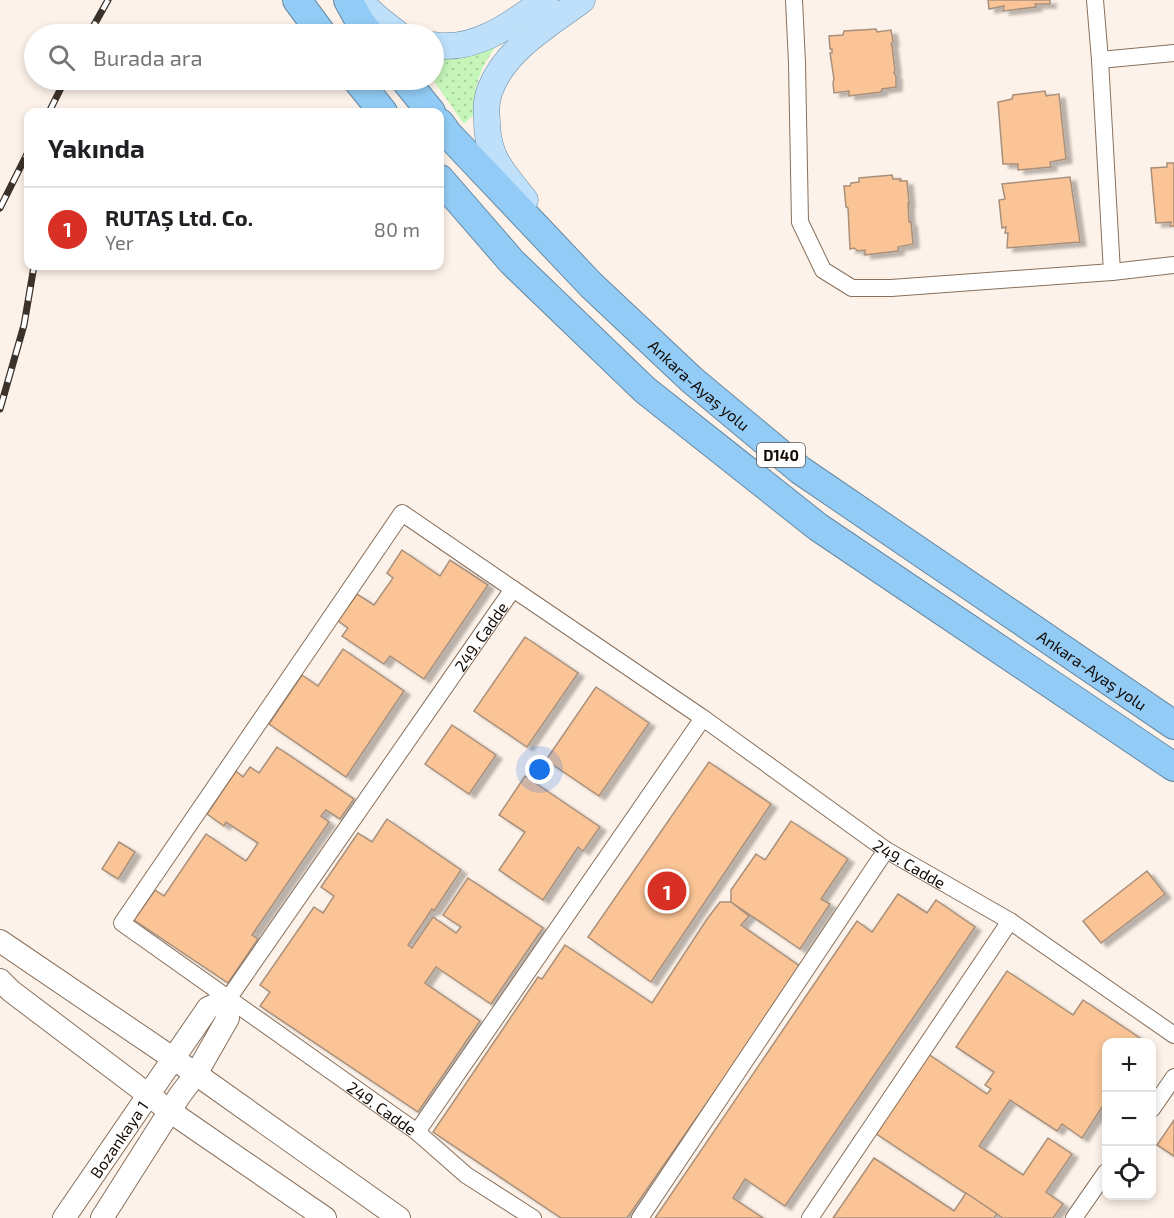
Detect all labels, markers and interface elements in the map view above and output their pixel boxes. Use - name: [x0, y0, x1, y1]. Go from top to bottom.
- search box: [24, 24, 444, 90]
- icon: search: [45, 41, 78, 74]
- text: Burada ara: [93, 44, 203, 70]
- text: Yakında: [48, 132, 145, 163]
- text: RUTAŞ Ltd. Co.: [105, 204, 253, 230]
- text: 1: [63, 217, 72, 241]
- text: 80 m: [374, 217, 420, 241]
- text: Yer: [105, 230, 134, 254]
- street label: Ankara-Ayaş yolu: [645, 335, 754, 434]
- road number: D140: [757, 443, 805, 467]
- street label: 249. Cadde: [450, 598, 511, 674]
- street label: Ankara-Ayaş yolu: [1034, 626, 1151, 713]
- your location: [525, 755, 554, 784]
- street label: 249. Cadde: [870, 835, 949, 892]
- pin: 1: [648, 868, 686, 914]
- map controls: [1102, 1038, 1156, 1200]
- button: +: [1102, 1038, 1156, 1092]
- street label: 249. Cadde: [344, 1076, 420, 1138]
- button: −: [1102, 1092, 1156, 1146]
- street label: Bozankaya 1: [85, 1097, 151, 1181]
- button: locate: [1102, 1146, 1156, 1200]

